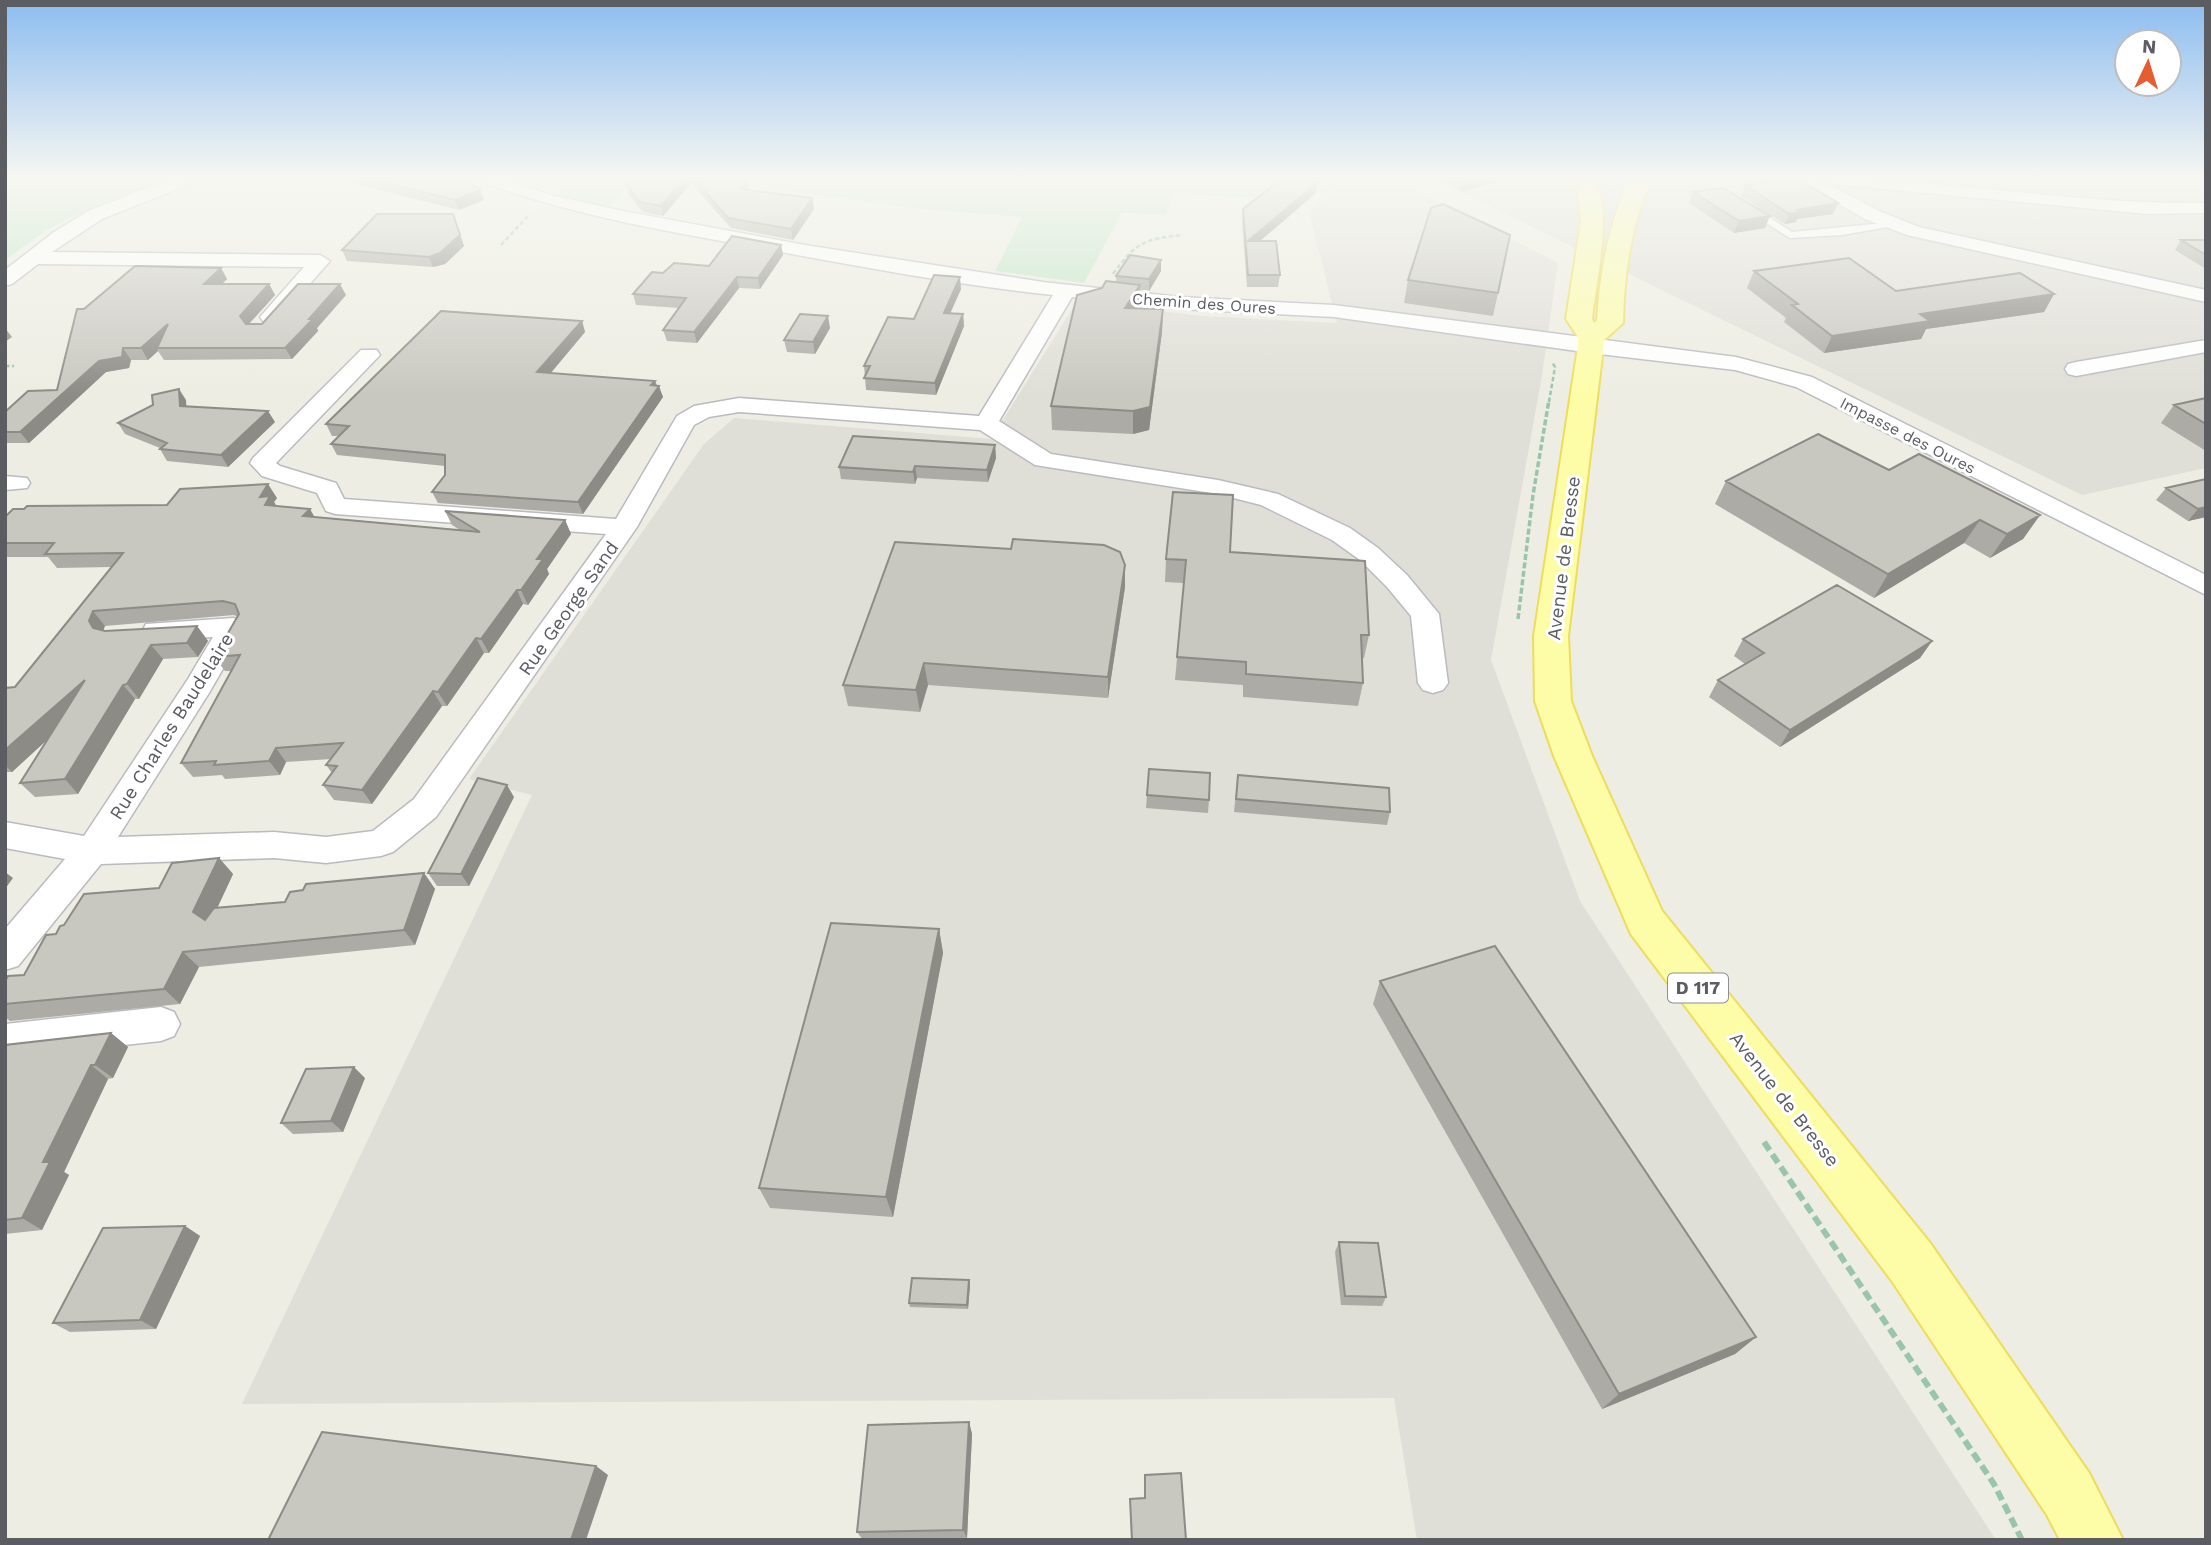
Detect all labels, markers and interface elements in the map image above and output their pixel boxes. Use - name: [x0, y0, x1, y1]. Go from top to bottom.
- north arrow: [2113, 28, 2183, 98]
- text: N: [2141, 35, 2157, 59]
- street label: Chemin des Oures: [1132, 289, 1276, 318]
- street label: Impasse des Oures: [1837, 393, 1979, 478]
- street label: Avenue de Bresse: [1542, 475, 1585, 641]
- street label: Rue George Sand: [513, 537, 623, 680]
- street label: Rue Charles Baudelaire: [104, 629, 238, 824]
- road number: D 117: [1668, 973, 1728, 1002]
- street label: Avenue de Bresse: [1725, 1027, 1844, 1171]

